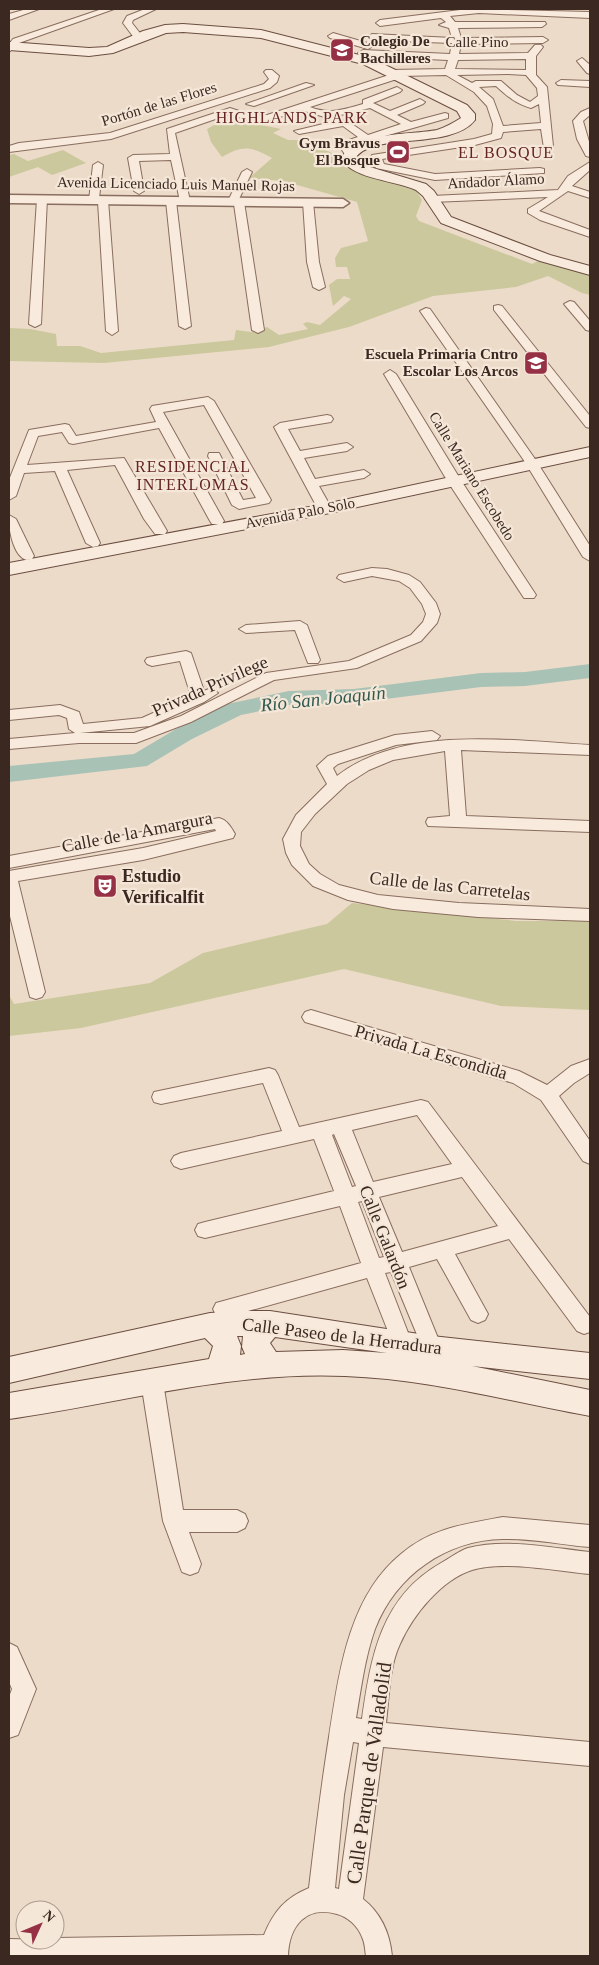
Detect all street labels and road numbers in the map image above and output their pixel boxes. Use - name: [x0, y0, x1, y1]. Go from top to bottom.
- street label: Calle Pino: [446, 34, 508, 50]
- street label: Portón de las Flores: [99, 79, 219, 129]
- street label: Andador Álamo: [447, 170, 545, 192]
- street label: Avenida Licenciado Luis Manuel Rojas: [57, 174, 295, 194]
- street label: Calle Mariano Escobedo: [426, 409, 518, 543]
- street label: Avenida Palo Solo: [244, 495, 356, 531]
- street label: Privada Privilege: [149, 652, 271, 720]
- street label: Calle de la Amargura: [60, 808, 214, 856]
- street label: Calle de las Carretelas: [369, 868, 531, 904]
- street label: Privada La Escondida: [352, 1021, 510, 1083]
- street label: Calle Galardón: [355, 1183, 415, 1291]
- street label: Calle Paseo de la Herradura: [241, 1314, 443, 1358]
- street label: Calle Parque de Valladolid: [342, 1660, 397, 1886]

